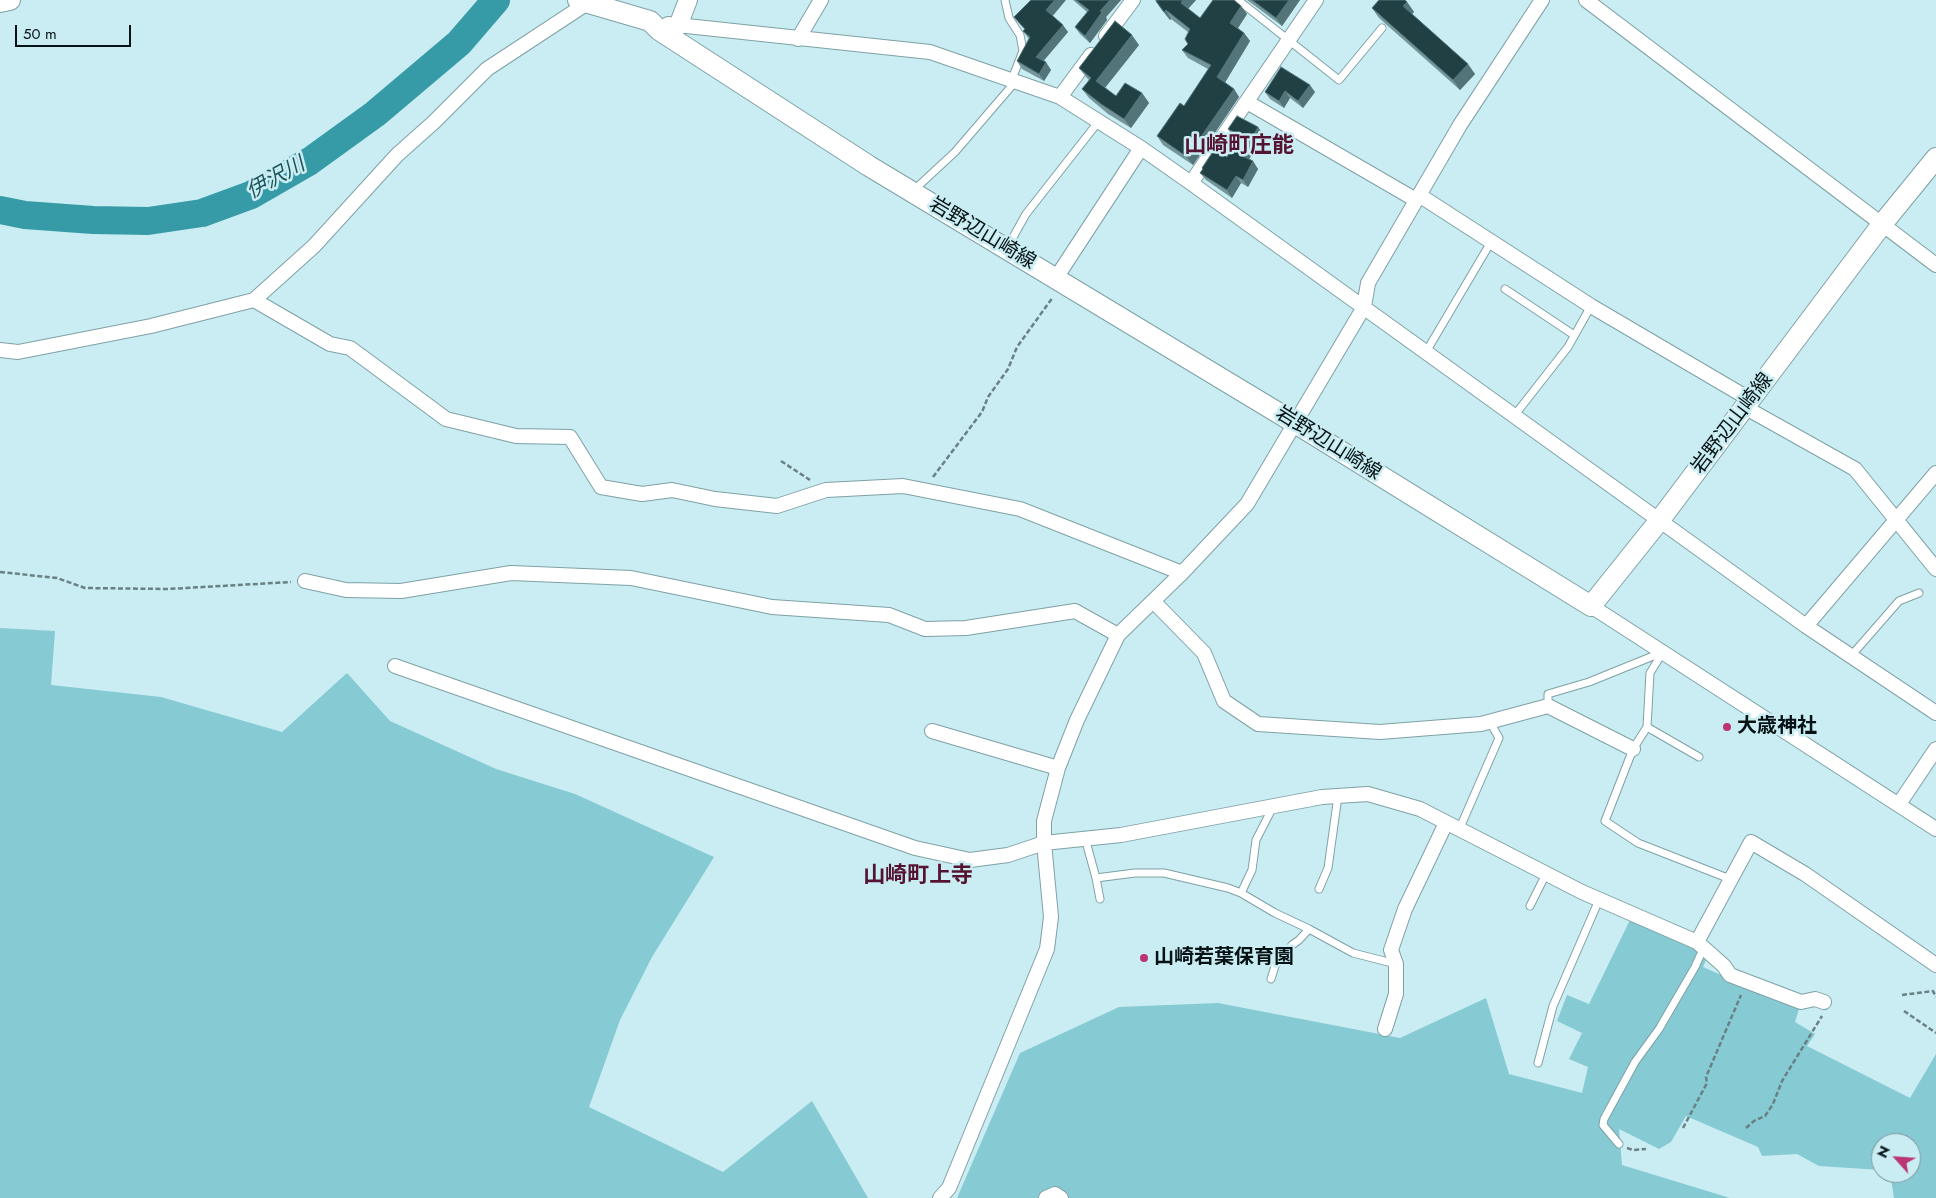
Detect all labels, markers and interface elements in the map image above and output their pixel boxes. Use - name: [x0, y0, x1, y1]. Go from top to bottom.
- scale bar: [18, 15, 134, 47]
- text: 50 m: [23, 23, 57, 45]
- district label: 山崎町庄能: [1184, 134, 1294, 160]
- water label: 伊沢川: [242, 153, 310, 205]
- street label: 岩野辺山崎線: [924, 193, 1040, 275]
- street label: 岩野辺山崎線: [1687, 369, 1779, 479]
- street label: 岩野辺山崎線: [1271, 402, 1385, 486]
- place label: 大歳神社: [1737, 715, 1817, 739]
- marker: 大歳神社: [1721, 721, 1733, 733]
- district label: 山崎町上寺: [863, 864, 973, 890]
- place label: 山崎若葉保育園: [1154, 946, 1294, 970]
- marker: 山崎若葉保育園: [1138, 952, 1150, 964]
- north arrow: [1871, 1133, 1921, 1183]
- text: N: [1872, 1142, 1895, 1161]

